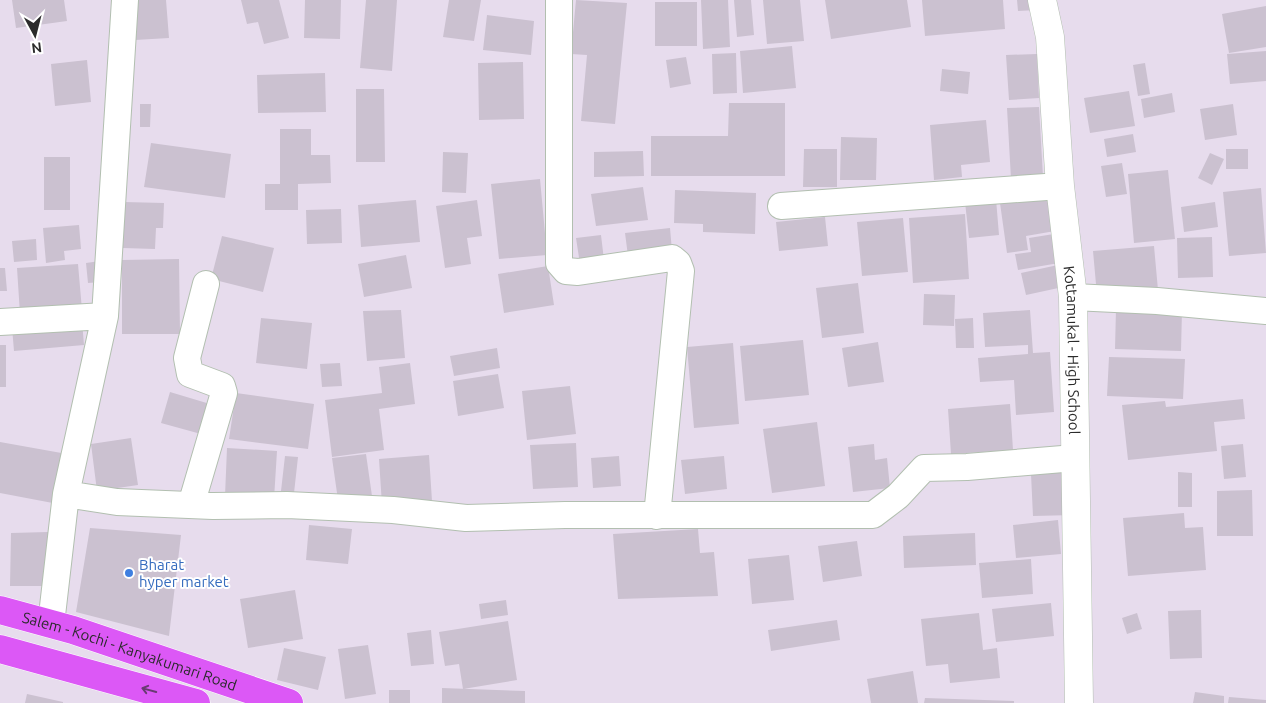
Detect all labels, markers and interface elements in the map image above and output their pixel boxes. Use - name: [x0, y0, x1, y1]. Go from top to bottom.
- north arrow: [10, 10, 60, 60]
- text: N: [30, 39, 43, 56]
- street label: Kottamukal - High School: [1061, 265, 1084, 435]
- place label: Bharat hyper market: [139, 556, 229, 590]
- marker: Bharat hyper market: [123, 567, 135, 579]
- street label: Salem - Kochi - Kanyakumari Road: [21, 608, 239, 693]
- one-way arrow: [142, 685, 158, 694]

